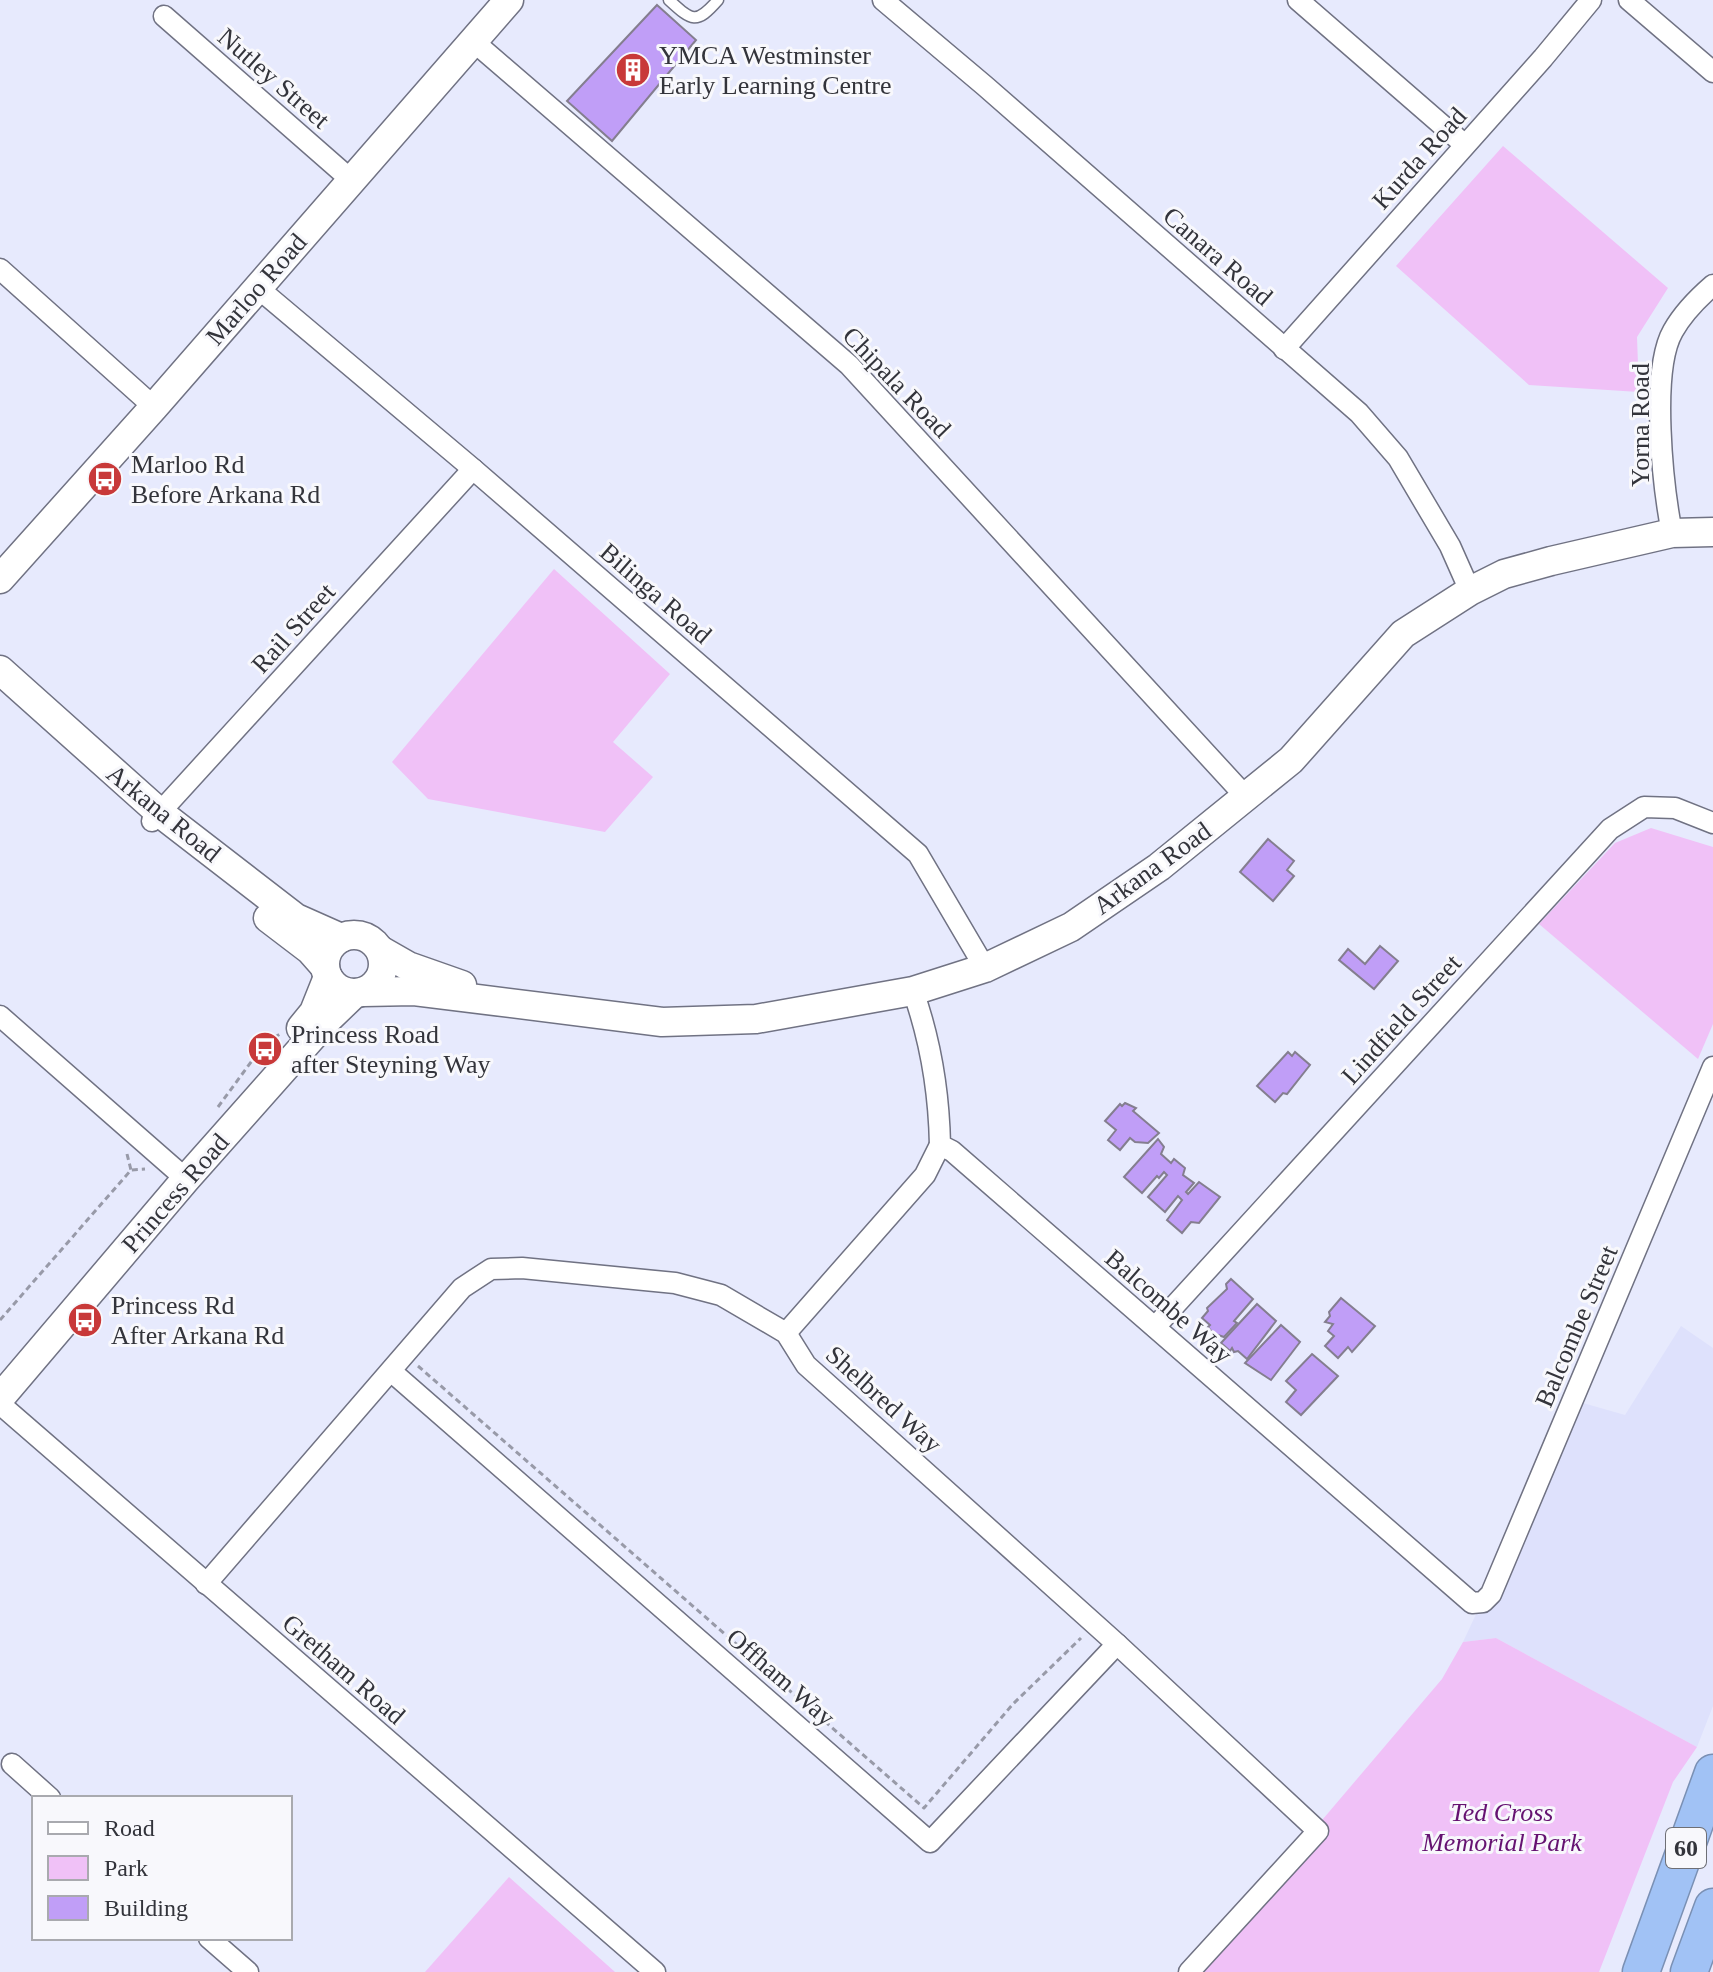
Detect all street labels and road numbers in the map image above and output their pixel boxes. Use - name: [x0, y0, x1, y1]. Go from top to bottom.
- street label: Nutley Street: [212, 22, 336, 135]
- street label: Kurda Road: [1366, 102, 1472, 215]
- street label: Canara Road: [1157, 201, 1278, 312]
- street label: Marloo Road: [200, 228, 313, 351]
- street label: Chipala Road: [837, 321, 956, 444]
- street label: Yorna Road: [1626, 363, 1655, 487]
- street label: Bilinga Road: [594, 537, 717, 650]
- street label: Rail Street: [246, 577, 342, 679]
- street label: Arkana Road: [101, 759, 226, 868]
- street label: Arkana Road: [1088, 816, 1217, 921]
- street label: Lindfield Street: [1336, 948, 1467, 1090]
- street label: Princess Road: [116, 1128, 235, 1259]
- street label: Balcombe Street: [1529, 1240, 1624, 1411]
- street label: Balcombe Way: [1099, 1243, 1238, 1369]
- street label: Shelbred Way: [820, 1340, 947, 1459]
- street label: Gretham Road: [277, 1608, 411, 1730]
- street label: Offham Way: [721, 1623, 841, 1732]
- road number: 60: [1666, 1828, 1706, 1868]

